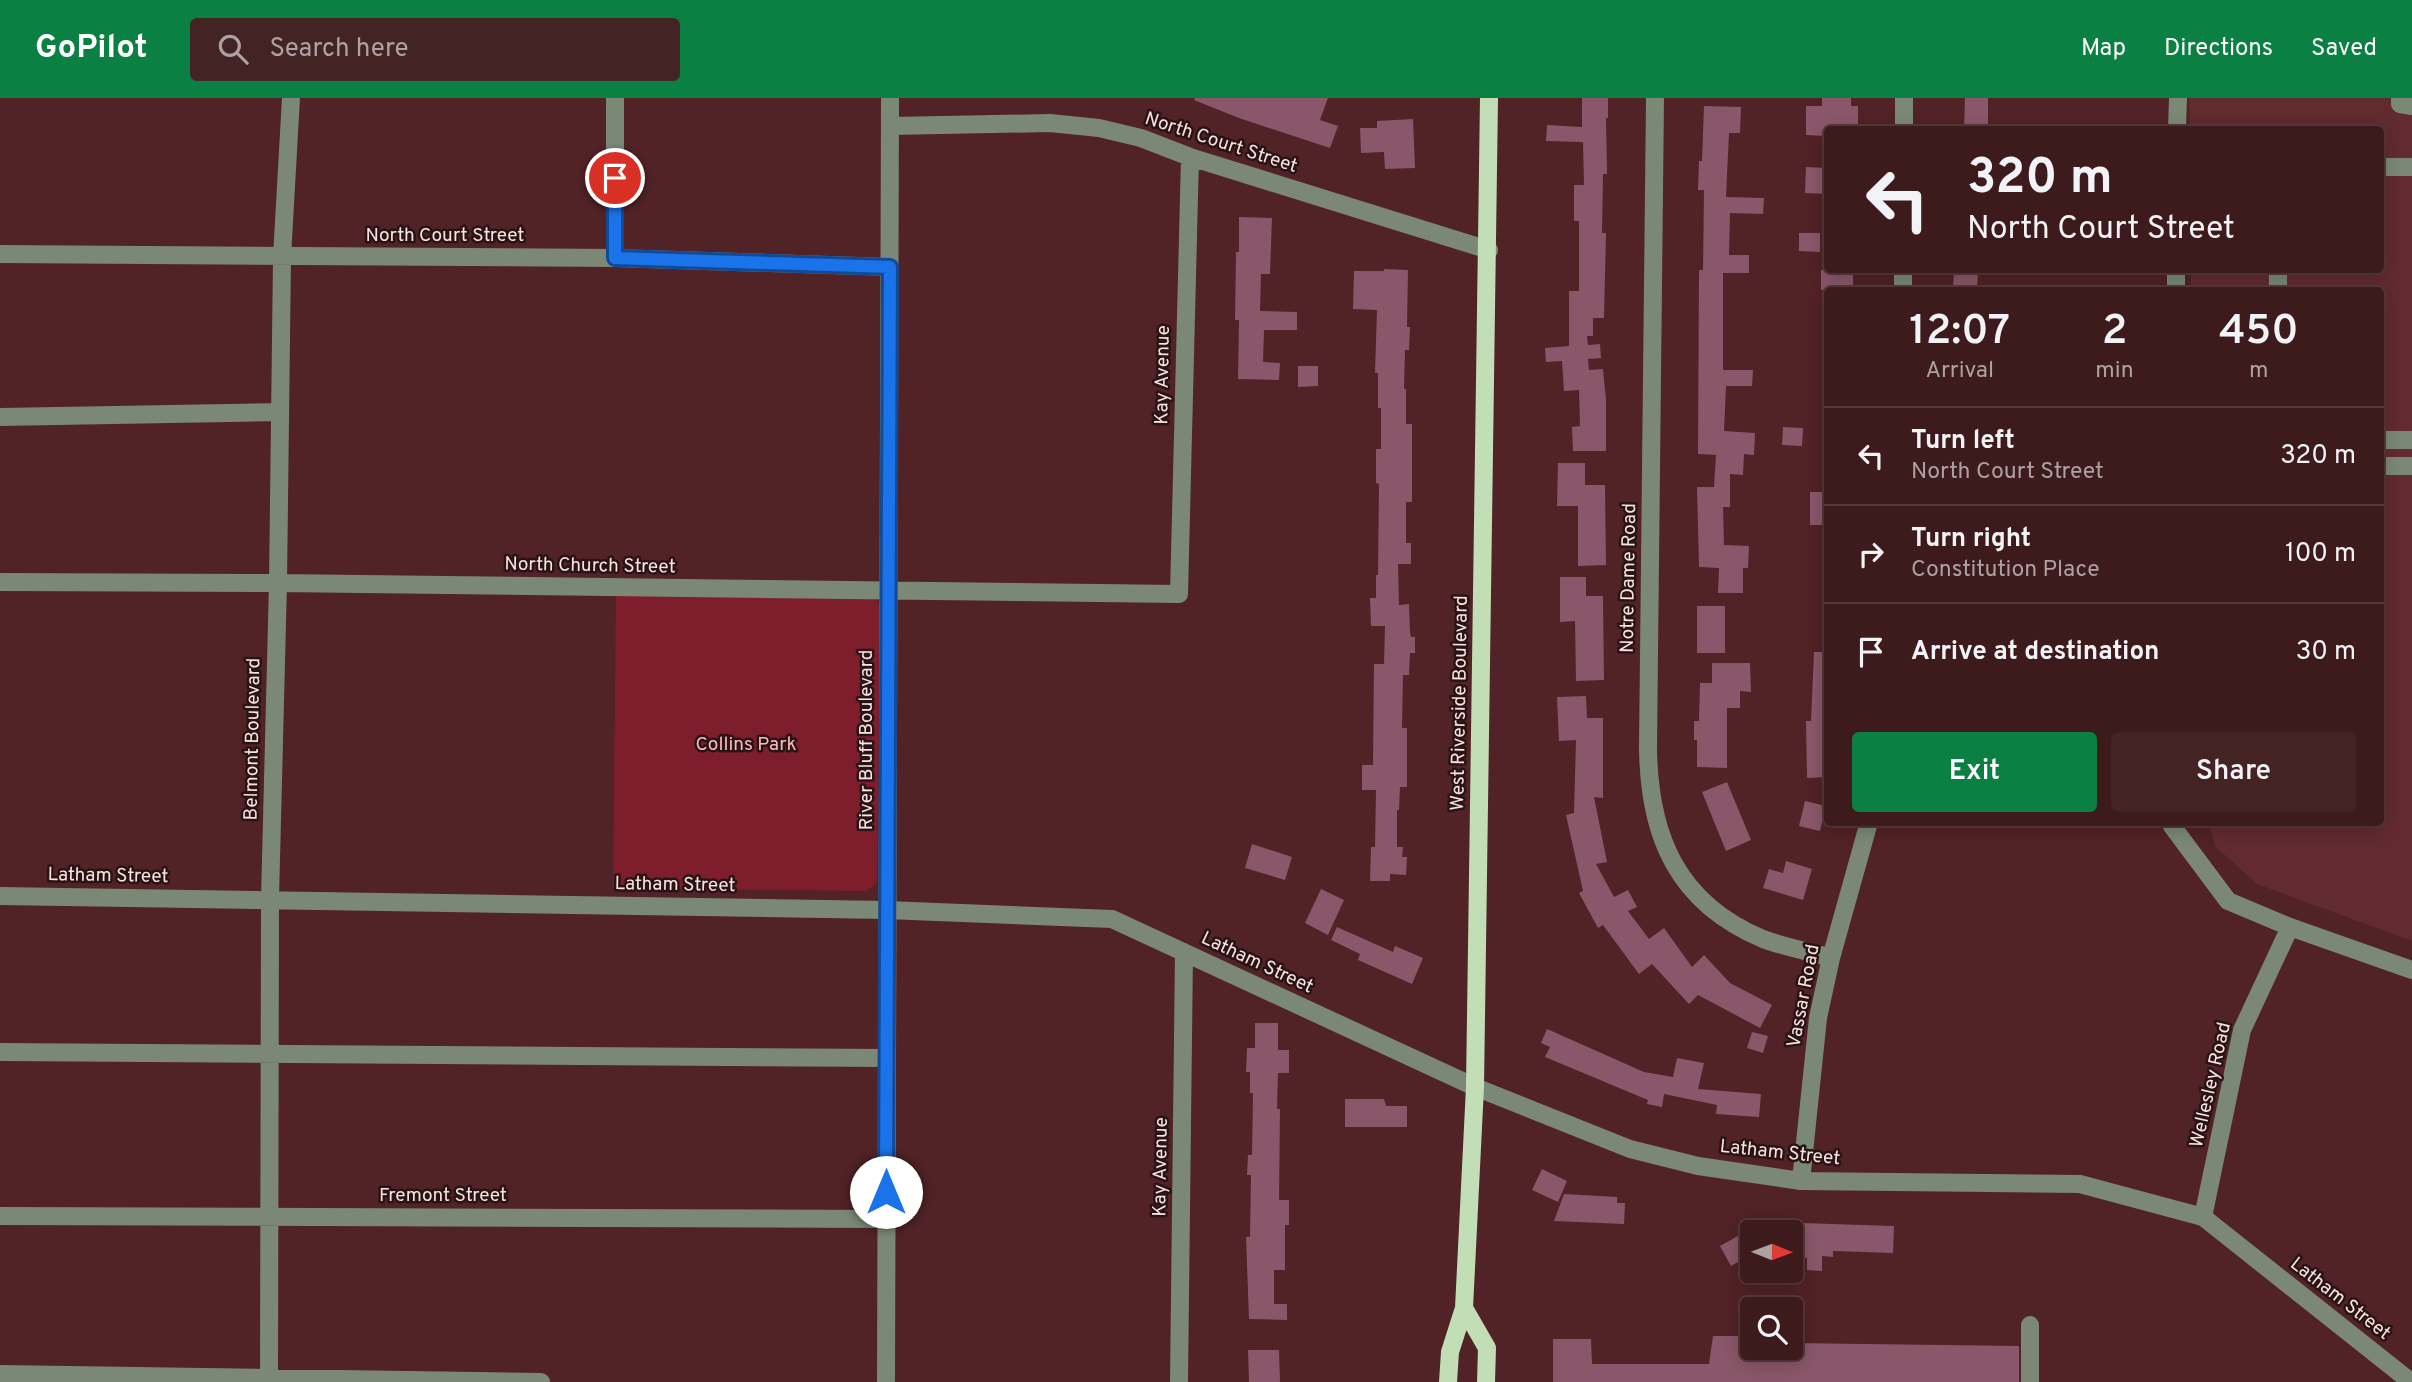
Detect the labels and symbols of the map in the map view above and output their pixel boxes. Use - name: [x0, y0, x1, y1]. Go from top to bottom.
- street label: North Court Street: [1142, 107, 1300, 179]
- pin: [585, 148, 645, 208]
- street label: North Court Street: [365, 224, 525, 248]
- street label: Kay Avenue: [1150, 325, 1176, 425]
- street label: Notre Dame Road: [1616, 503, 1642, 653]
- street label: North Church Street: [504, 553, 676, 579]
- street label: West Riverside Boulevard: [1446, 595, 1474, 811]
- street label: River Bluff Boulevard: [855, 650, 879, 830]
- street label: Belmont Boulevard: [240, 657, 266, 821]
- park label: Collins Park: [695, 733, 797, 757]
- street label: Latham Street: [47, 863, 169, 889]
- street label: Latham Street: [614, 872, 736, 898]
- street label: Latham Street: [1197, 927, 1317, 999]
- street label: Vassar Road: [1782, 942, 1826, 1050]
- street label: Wellesley Road: [2185, 1020, 2237, 1150]
- street label: Kay Avenue: [1148, 1117, 1174, 1217]
- street label: Latham Street: [1719, 1135, 1841, 1171]
- position arrow: [849, 1155, 923, 1229]
- street label: Fremont Street: [379, 1184, 507, 1208]
- north arrow: [1740, 1220, 1802, 1283]
- street label: Latham Street: [2285, 1252, 2395, 1346]

